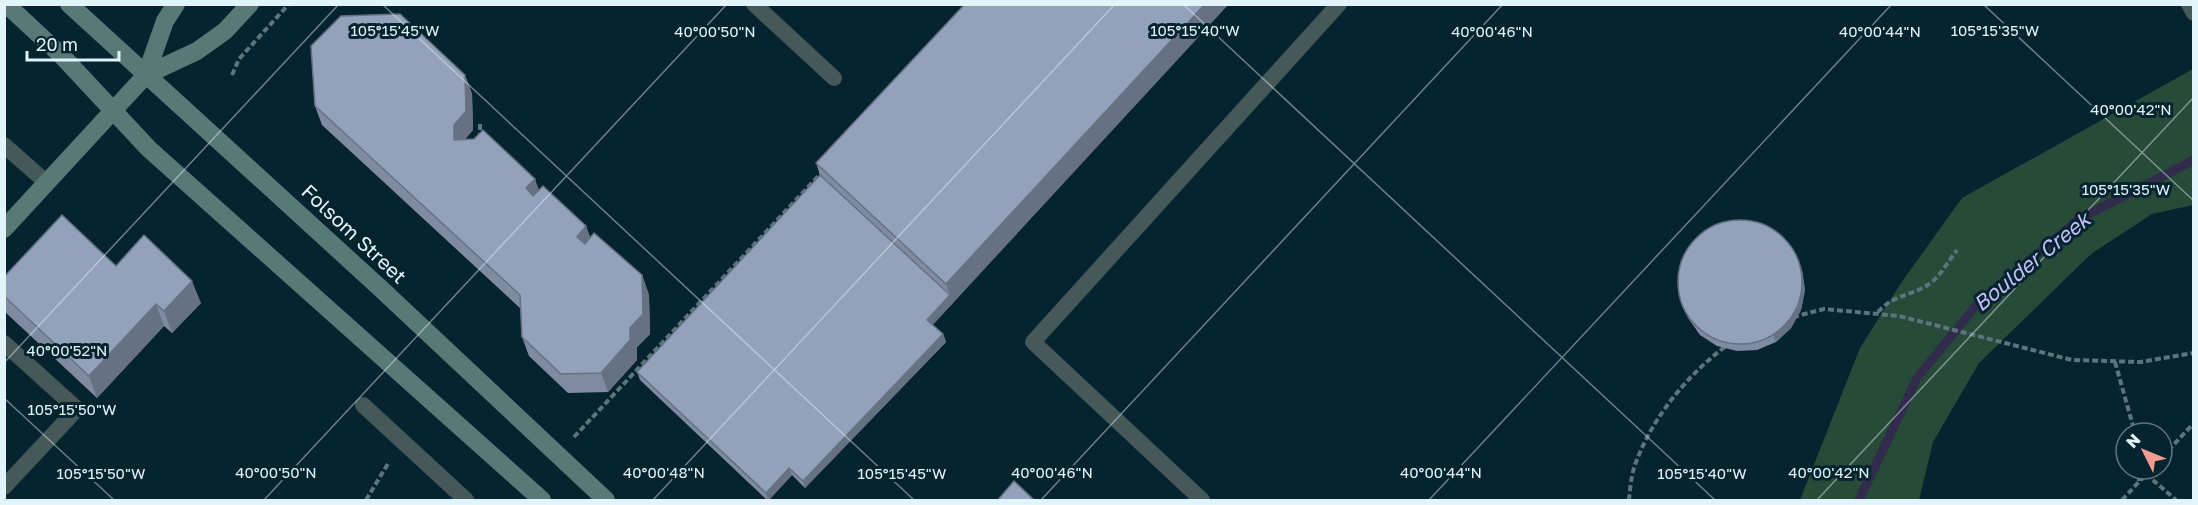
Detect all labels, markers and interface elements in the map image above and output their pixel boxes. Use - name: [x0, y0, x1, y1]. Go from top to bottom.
- text: 105°15'45"W: [351, 21, 439, 39]
- text: 105°15'40"W: [1150, 21, 1240, 39]
- text: 105°15'35"W: [1951, 21, 2039, 39]
- text: 40°00'50"N: [674, 22, 756, 40]
- text: 40°00'46"N: [1451, 22, 1533, 40]
- text: 40°00'44"N: [1839, 22, 1921, 40]
- scale bar: [27, 24, 118, 62]
- text: 20 m: [36, 33, 78, 55]
- text: 40°00'42"N: [2090, 100, 2172, 118]
- street label: Folsom Street: [297, 179, 412, 288]
- text: 105°15'35"W: [2082, 180, 2170, 198]
- water label: Boulder Creek: [1968, 205, 2097, 316]
- text: 40°00'52"N: [27, 341, 107, 359]
- text: 105°15'50"W: [28, 400, 116, 418]
- north arrow: [2114, 421, 2174, 481]
- text: N: [2122, 429, 2144, 452]
- text: 40°00'50"N: [235, 463, 317, 481]
- text: 40°00'48"N: [623, 463, 705, 481]
- text: 40°00'46"N: [1011, 463, 1093, 481]
- text: 40°00'44"N: [1400, 463, 1482, 481]
- text: 40°00'42"N: [1788, 463, 1870, 481]
- text: 105°15'50"W: [57, 464, 145, 482]
- text: 105°15'45"W: [858, 464, 946, 482]
- text: 105°15'40"W: [1657, 464, 1747, 482]

